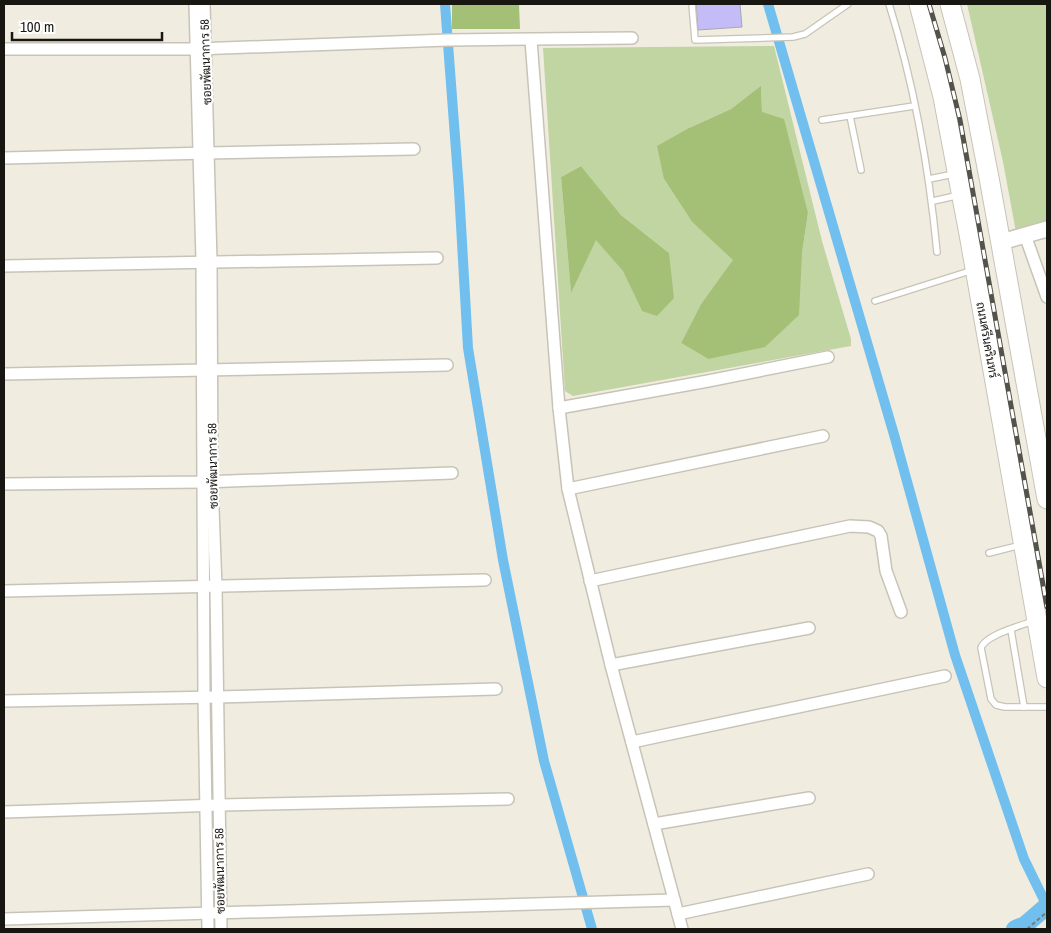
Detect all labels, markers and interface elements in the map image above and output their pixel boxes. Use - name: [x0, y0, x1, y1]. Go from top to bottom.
- scale bar: [12, 10, 162, 42]
- text: 100 m: [20, 16, 54, 37]
- street label: ซอยพัฒนาการ 58: [197, 19, 215, 105]
- street label: ถนนศรีนครินทร์: [972, 301, 1002, 380]
- street label: ซอยพัฒนาการ 58: [204, 423, 222, 509]
- street label: ซอยพัฒนาการ 58: [211, 828, 229, 914]

